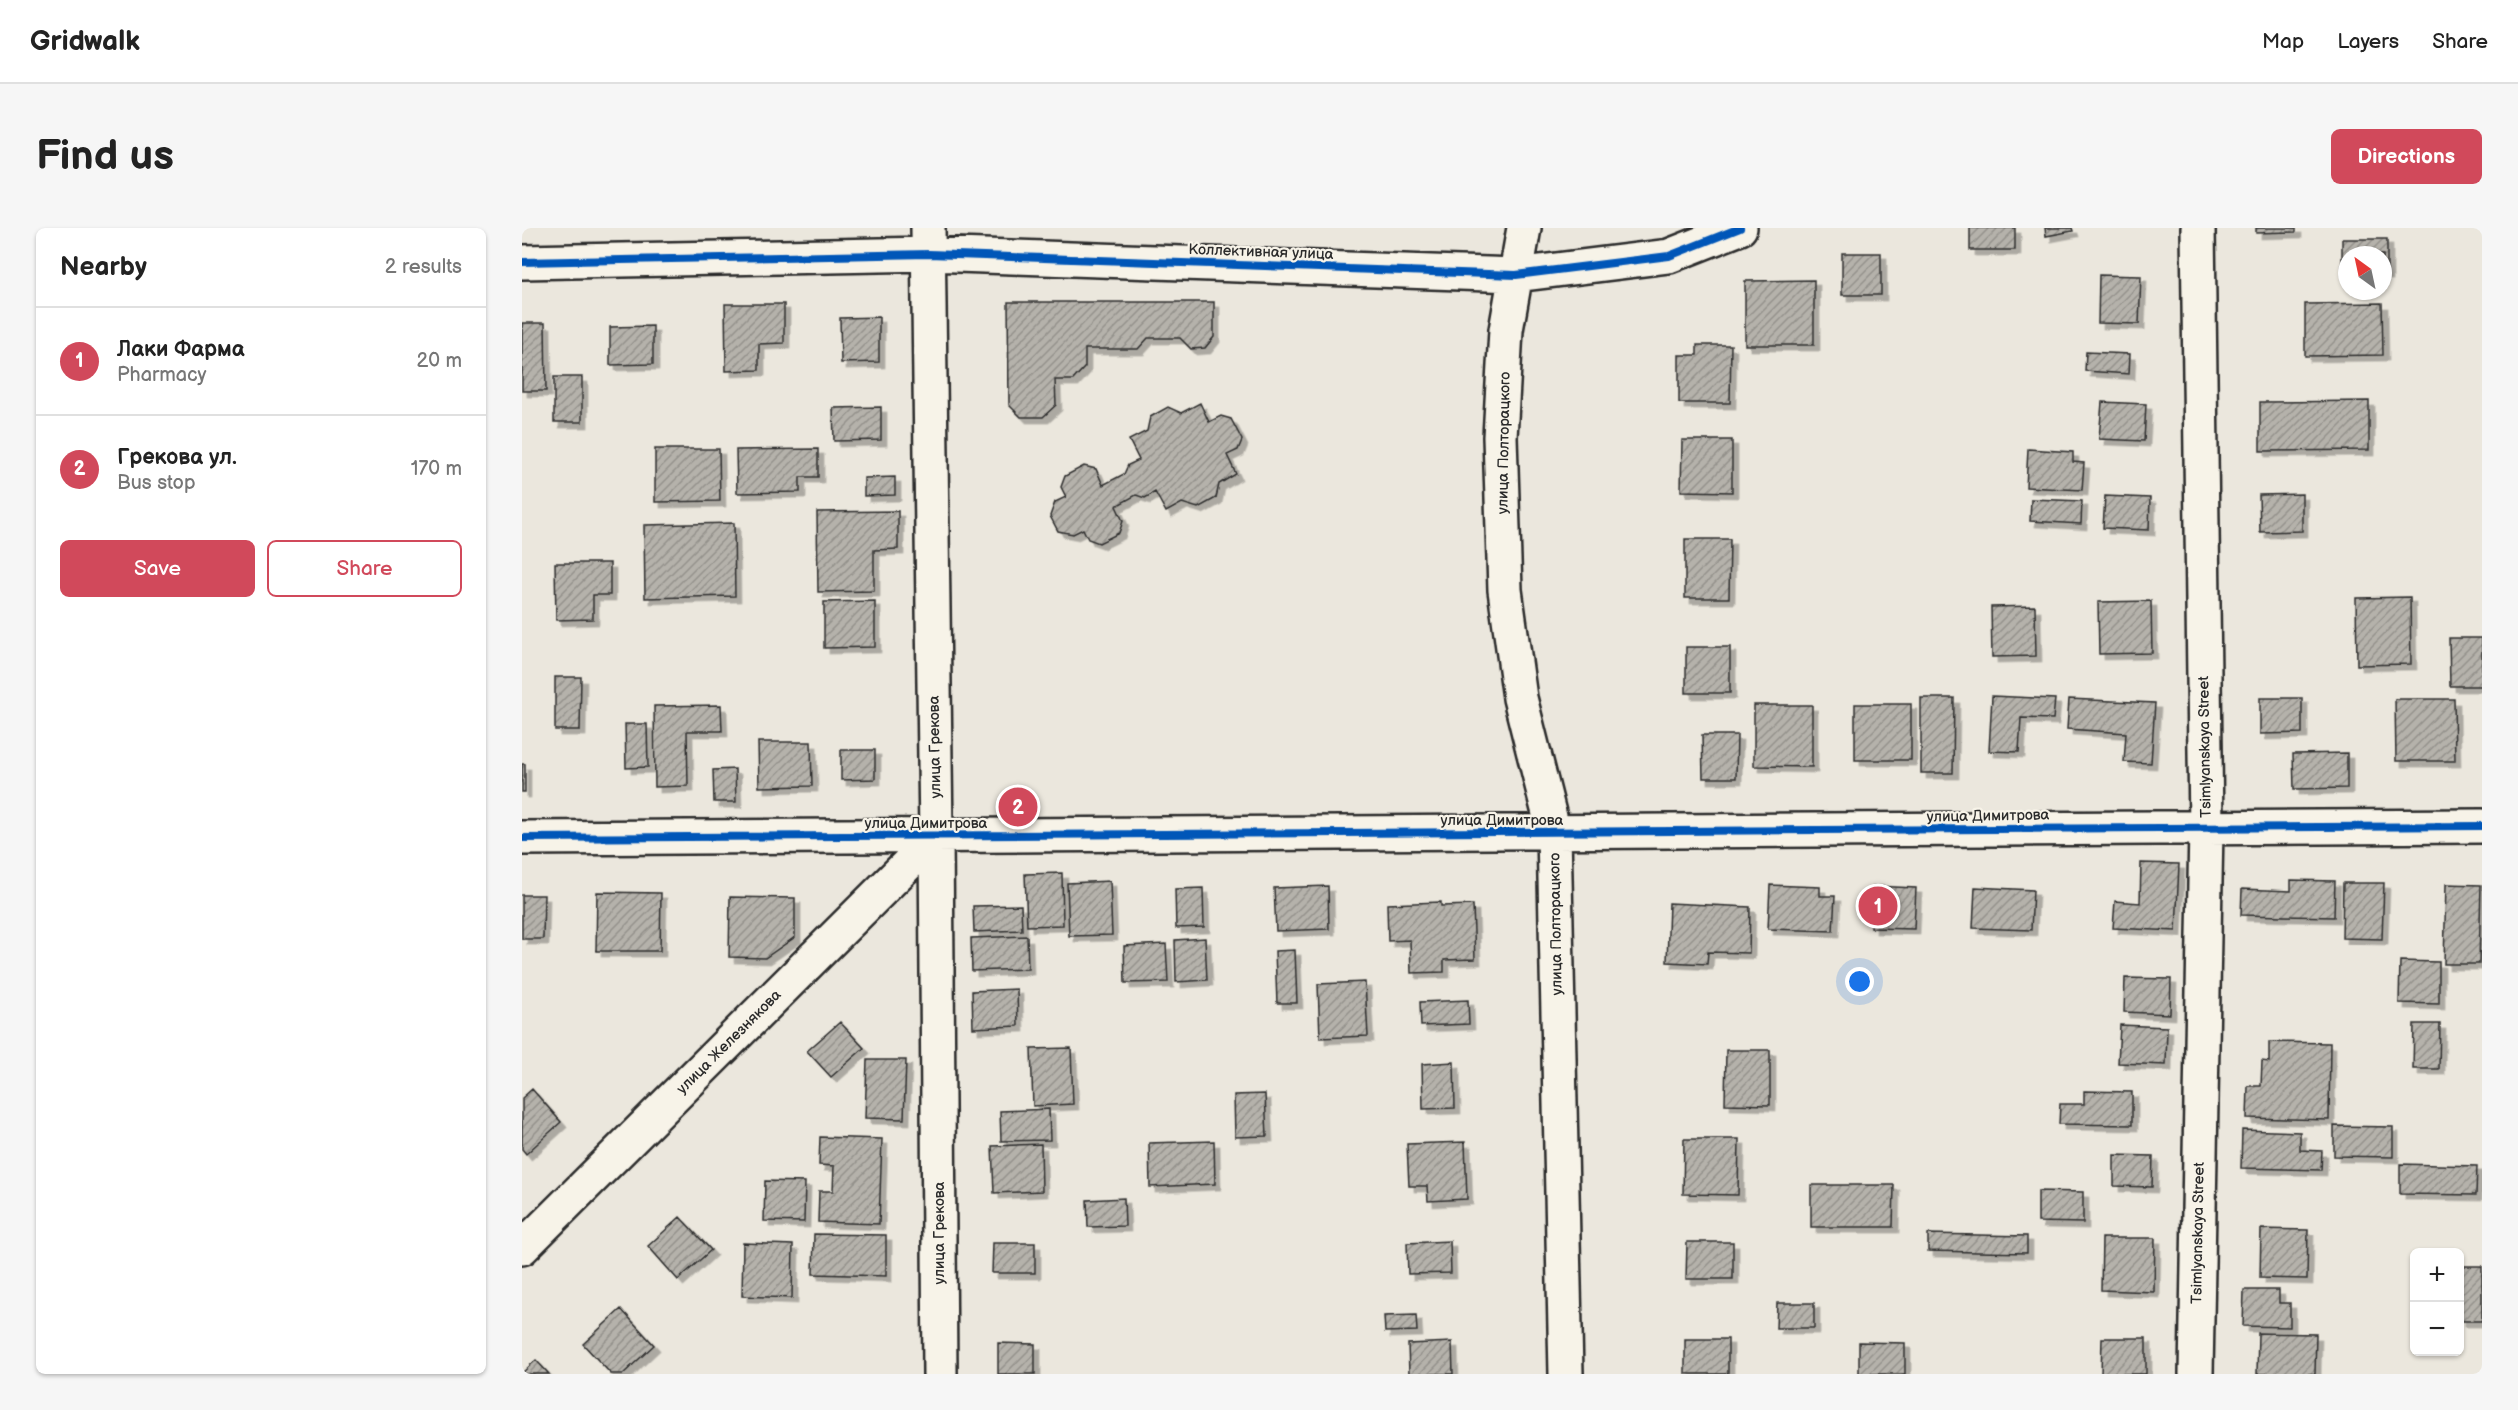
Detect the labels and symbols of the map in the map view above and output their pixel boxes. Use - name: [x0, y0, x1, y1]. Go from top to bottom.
- street label: Коллективная улица: [1188, 240, 1334, 264]
- north arrow: [2338, 246, 2392, 300]
- street label: улица Полторацкого: [1493, 371, 1515, 514]
- street label: Tsimlyanskaya Street: [2194, 676, 2216, 818]
- street label: улица Грекова: [925, 695, 945, 799]
- pin: 2: [998, 784, 1038, 830]
- street label: улица Димитрова: [1926, 805, 2050, 827]
- street label: улица Димитрова: [1441, 811, 1564, 830]
- street label: улица Димитрова: [865, 814, 988, 833]
- street label: улица Полторацкого: [1545, 852, 1567, 995]
- pin: 1: [1858, 884, 1898, 928]
- your location: [1845, 967, 1874, 996]
- street label: улица Железнякова: [673, 986, 785, 1098]
- street label: Tsimlyanskaya Street: [2187, 1162, 2209, 1304]
- street label: улица Грекова: [930, 1181, 949, 1284]

